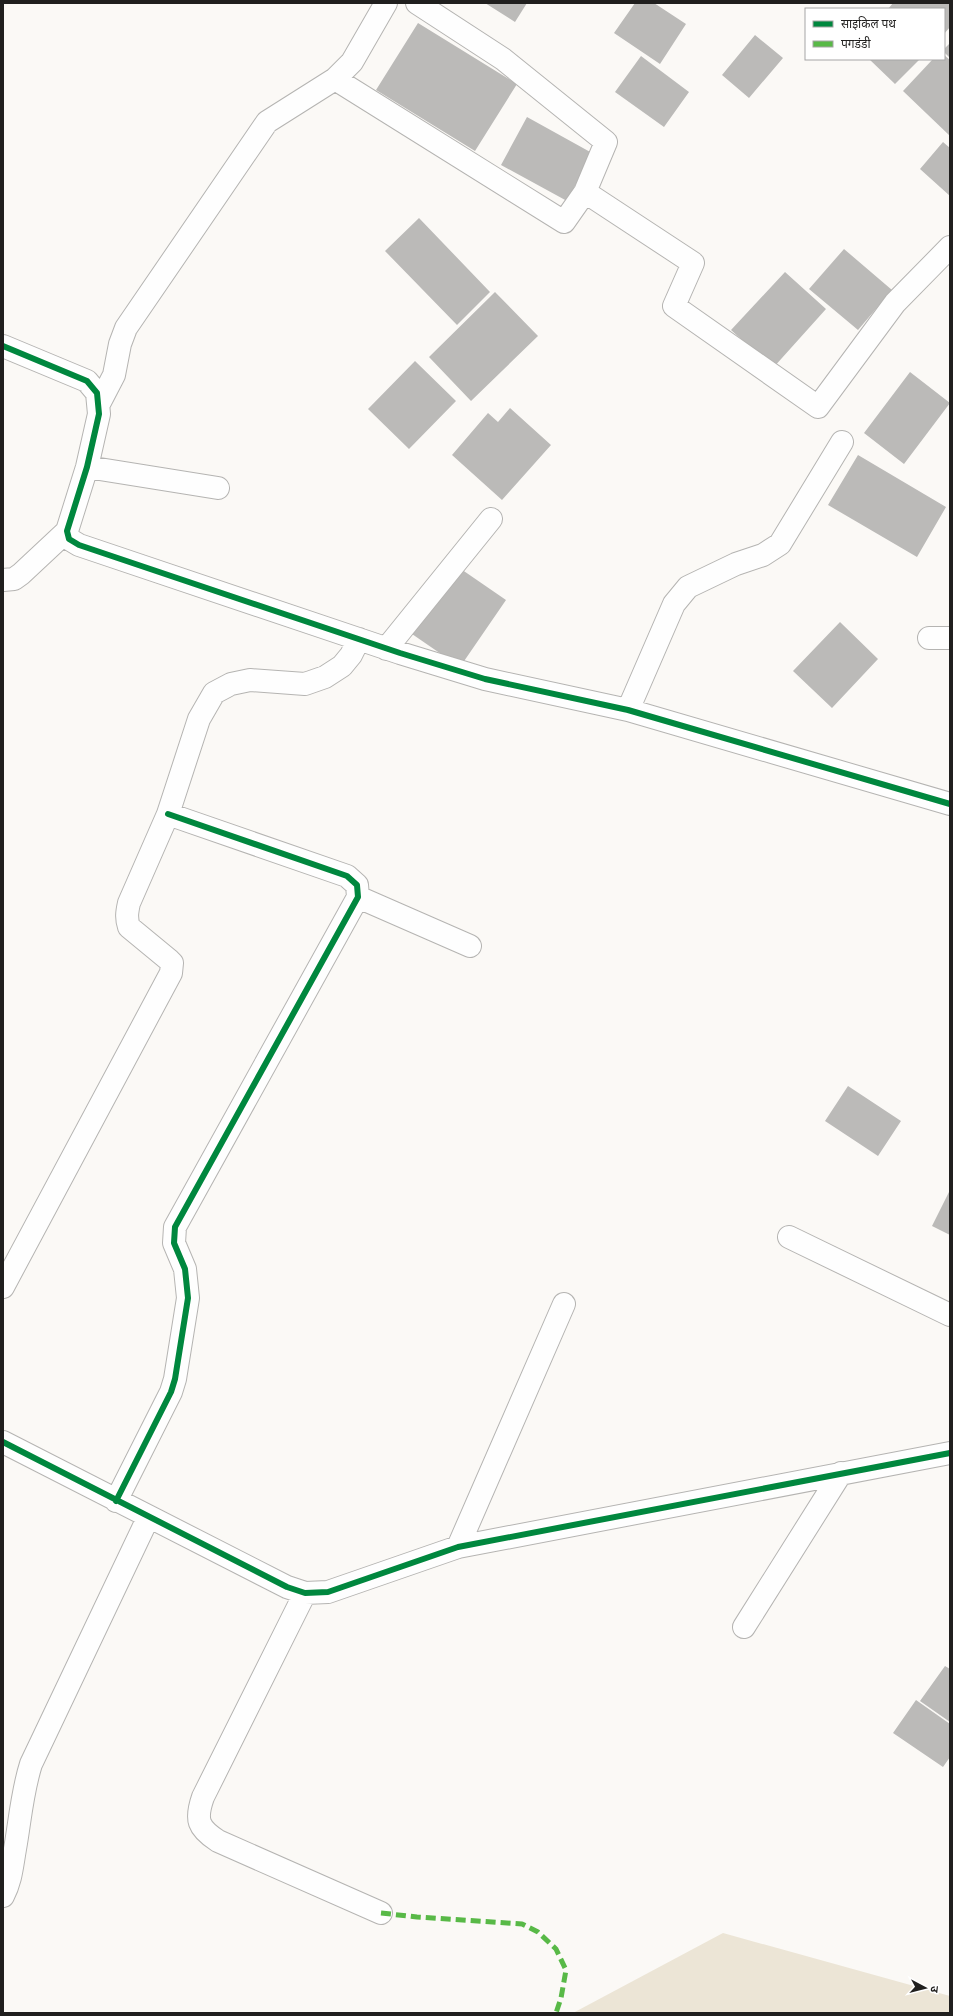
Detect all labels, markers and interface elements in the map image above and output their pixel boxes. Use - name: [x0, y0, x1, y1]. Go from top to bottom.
- legend: [805, 8, 945, 60]
- text: साइकिल पथ: [841, 16, 896, 33]
- text: पगडंडी: [841, 36, 871, 53]
- north arrow: [905, 1968, 945, 2008]
- text: उ: [927, 1985, 941, 1994]

